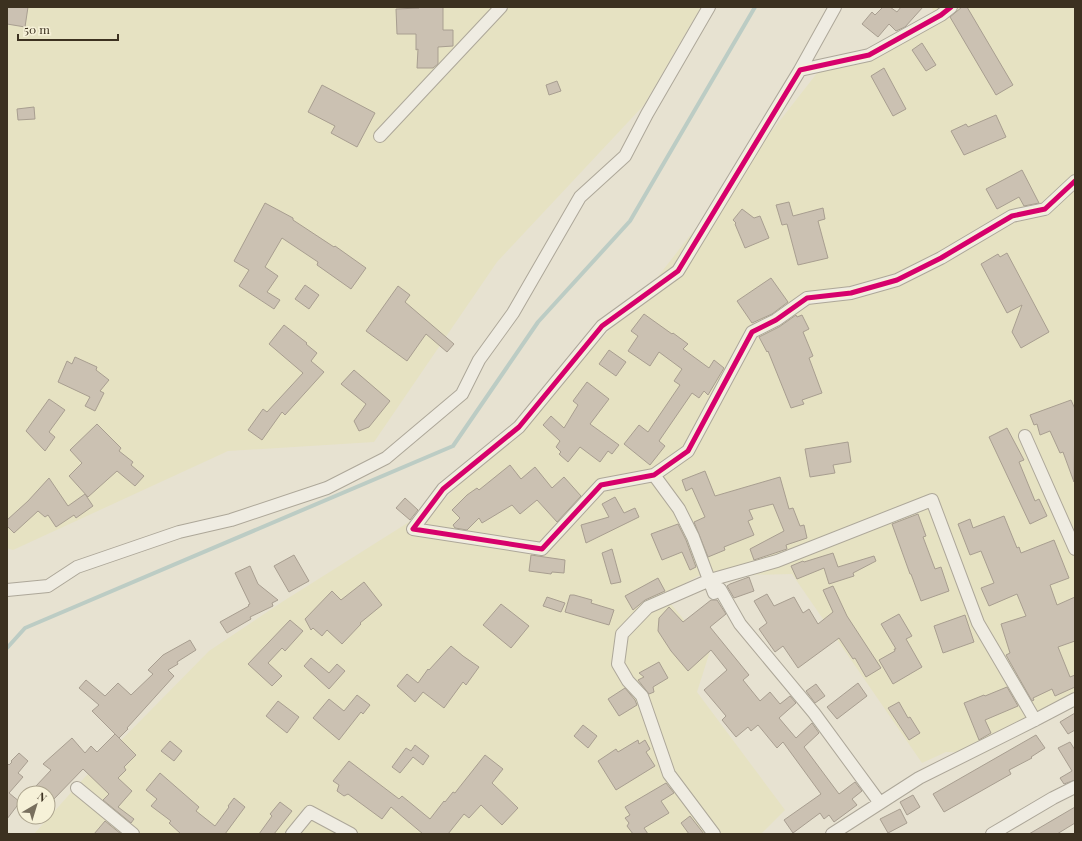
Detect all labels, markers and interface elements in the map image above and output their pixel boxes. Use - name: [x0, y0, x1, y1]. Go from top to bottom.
- scale bar: [18, 16, 118, 42]
- text: 50 m: [24, 21, 50, 37]
- north arrow: [16, 785, 56, 825]
- text: N: [35, 788, 50, 805]

